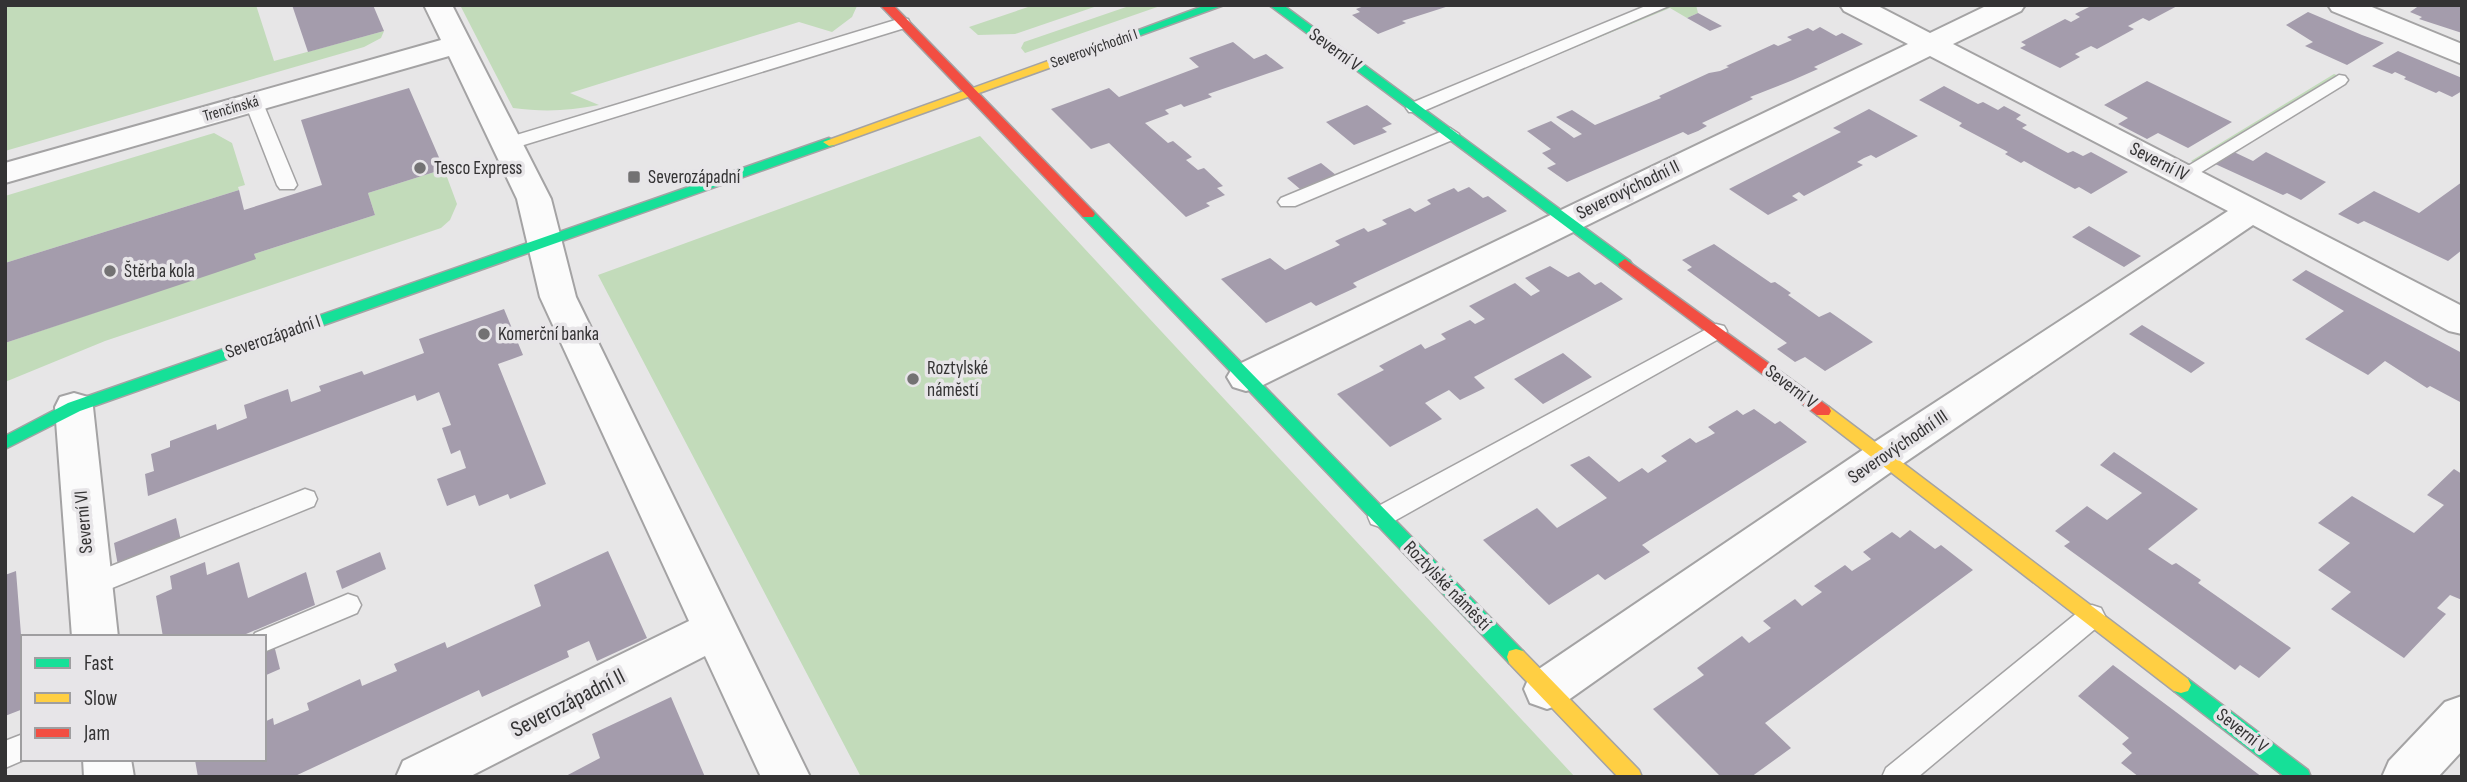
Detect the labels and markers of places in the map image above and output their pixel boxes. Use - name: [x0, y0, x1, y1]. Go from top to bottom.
- place label: Tesco Express: [434, 157, 523, 180]
- marker: Tesco Express: [412, 160, 428, 176]
- place label: Severozápadní: [648, 166, 741, 189]
- marker: Severozápadní: [626, 169, 642, 185]
- place label: Štěrba kola: [124, 260, 195, 283]
- marker: Štěrba kola: [102, 263, 118, 279]
- place label: Komerční banka: [498, 323, 599, 346]
- marker: Komerční banka: [476, 326, 492, 342]
- place label: Roztylské náměstí: [927, 357, 988, 402]
- marker: Roztylské náměstí: [905, 371, 921, 387]

